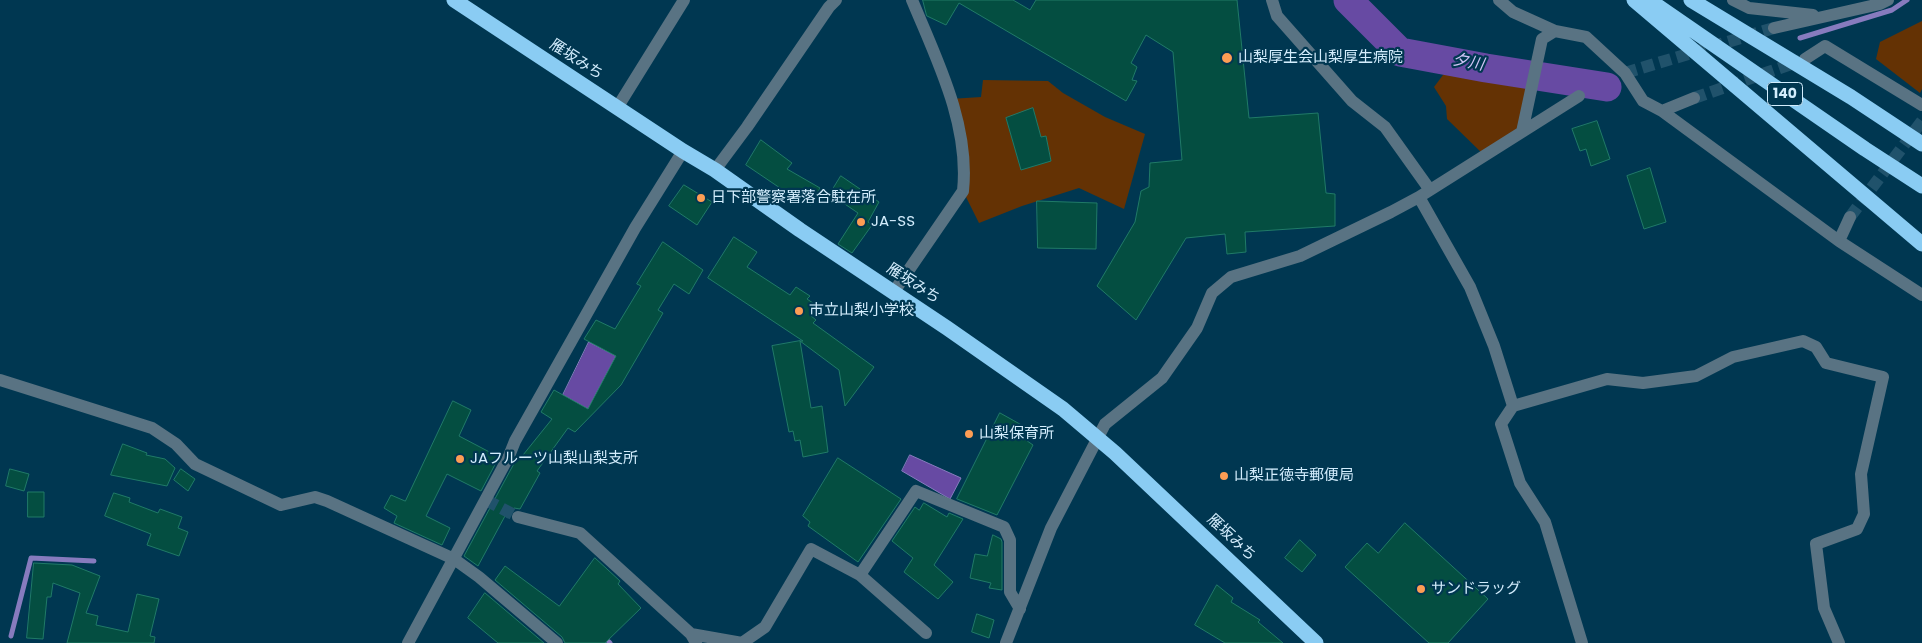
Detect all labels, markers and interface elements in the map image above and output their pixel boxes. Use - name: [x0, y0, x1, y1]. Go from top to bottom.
- street label: 雁坂みち: [546, 36, 606, 84]
- place label: 山梨厚生会山梨厚生病院: [1238, 49, 1403, 67]
- marker: 山梨厚生会山梨厚生病院: [1220, 51, 1234, 65]
- water label: 夕川: [1451, 51, 1485, 75]
- road number: 140: [1768, 82, 1802, 106]
- place label: 日下部警察署落合駐在所: [711, 189, 876, 207]
- marker: 日下部警察署落合駐在所: [695, 192, 707, 204]
- place label: JA-SS: [871, 213, 915, 231]
- marker: JA-SS: [855, 216, 867, 228]
- street label: 雁坂みち: [883, 260, 943, 308]
- place label: 市立山梨小学校: [809, 302, 914, 320]
- marker: 市立山梨小学校: [793, 305, 805, 317]
- place label: 山梨保育所: [979, 425, 1054, 443]
- marker: 山梨保育所: [963, 428, 975, 440]
- place label: JAフルーツ山梨山梨支所: [470, 450, 638, 468]
- marker: JAフルーツ山梨山梨支所: [454, 453, 466, 465]
- place label: 山梨正徳寺郵便局: [1234, 467, 1354, 485]
- marker: 山梨正徳寺郵便局: [1218, 470, 1230, 482]
- street label: 雁坂みち: [1203, 511, 1259, 565]
- place label: サンドラッグ: [1431, 580, 1521, 598]
- marker: サンドラッグ: [1415, 583, 1427, 595]

